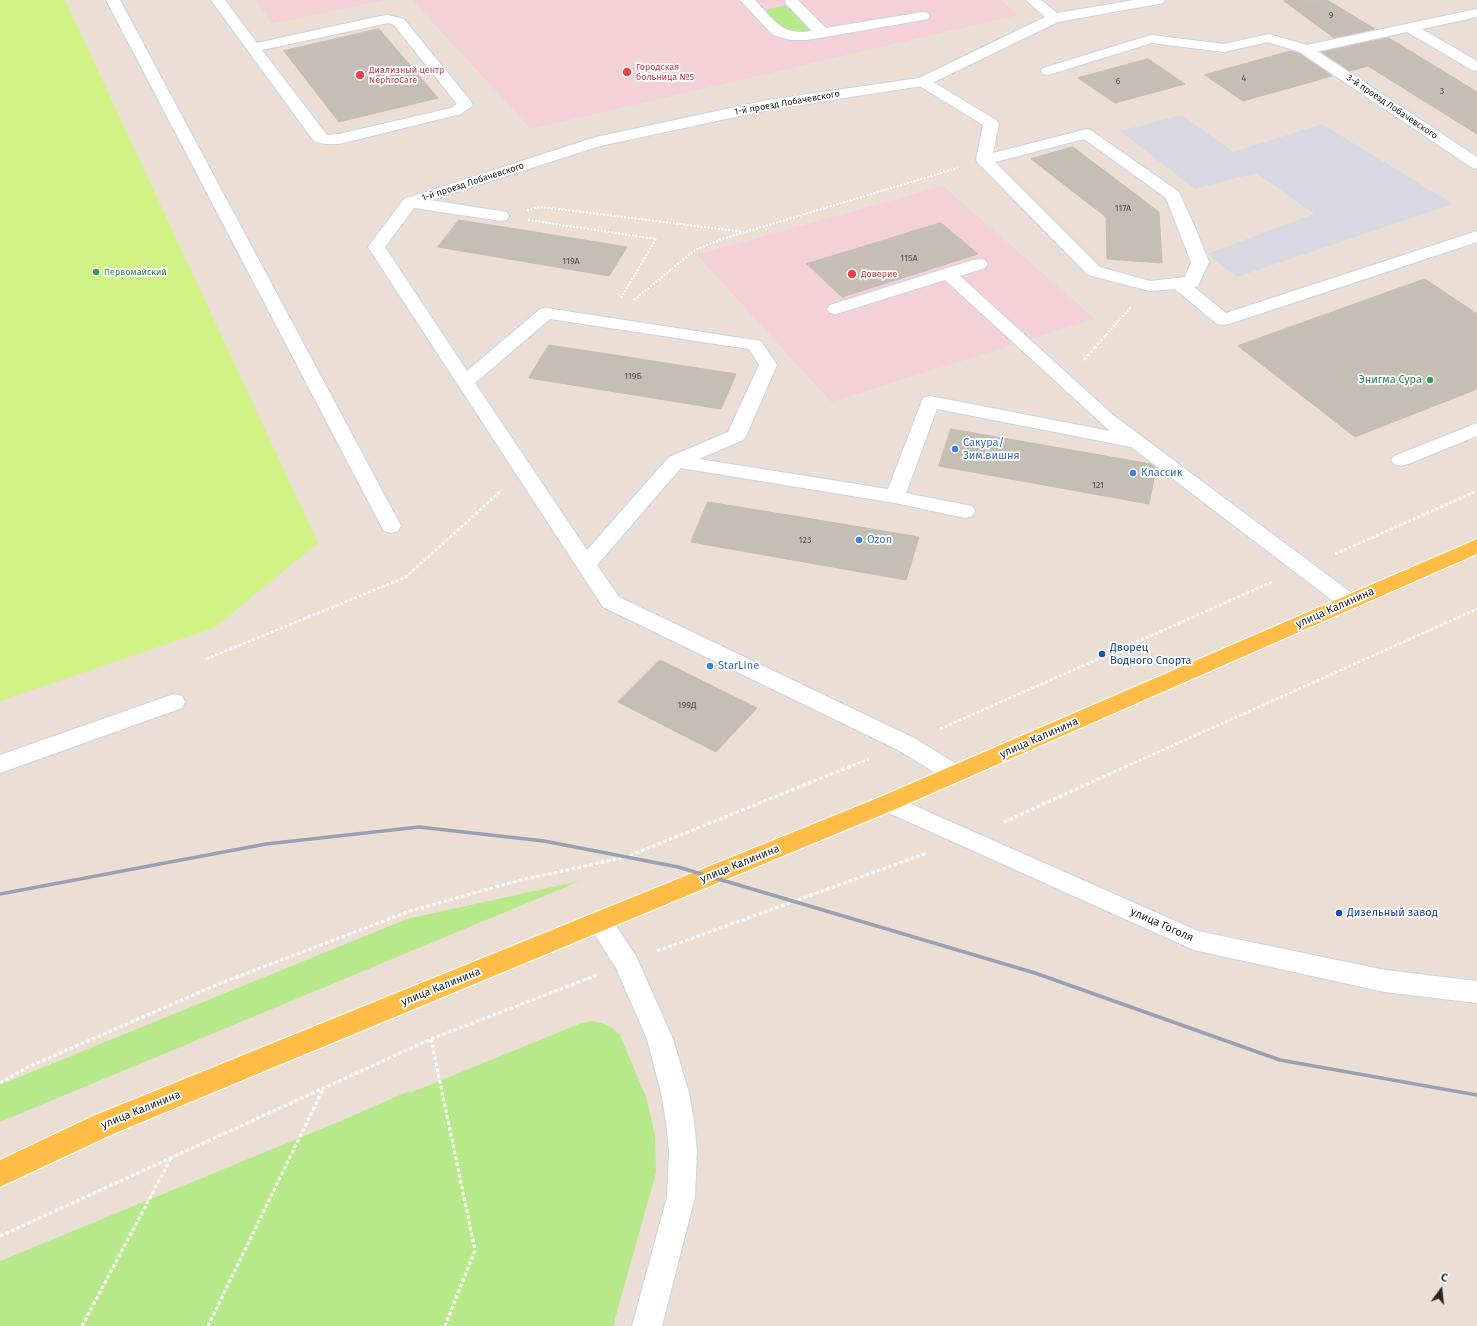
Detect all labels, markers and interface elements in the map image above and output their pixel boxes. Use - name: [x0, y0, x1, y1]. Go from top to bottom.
- house number: 9: [1329, 10, 1333, 20]
- place label: Городская больница №5: [636, 62, 694, 83]
- place label: Диализный центр NephroCare: [369, 65, 444, 86]
- marker: Городская больница №5: [621, 66, 633, 78]
- marker: Диализный центр NephroCare: [354, 69, 366, 81]
- street label: 3-й проезд Лобачевского: [1344, 72, 1440, 142]
- house number: 4: [1242, 73, 1246, 83]
- house number: 6: [1116, 76, 1120, 86]
- house number: 3: [1440, 86, 1444, 96]
- street label: 1-й проезд Лобачевского: [733, 88, 841, 118]
- street label: 1-й проезд Лобачевского: [421, 160, 525, 204]
- house number: 117А: [1115, 203, 1131, 213]
- house number: 115А: [900, 253, 918, 263]
- house number: 119А: [562, 256, 580, 266]
- marker: Первомайский: [91, 267, 101, 277]
- place label: Первомайский: [104, 267, 167, 277]
- marker: Доверие: [846, 268, 858, 280]
- place label: Доверие: [861, 269, 897, 279]
- house number: 119Б: [624, 371, 642, 381]
- place label: Энигма Сура: [1359, 373, 1422, 387]
- marker: Энигма Сура: [1425, 375, 1435, 385]
- place label: Сакура/ Зим.вишня: [963, 436, 1019, 462]
- marker: Сакура/ Зим.вишня: [950, 444, 960, 454]
- place label: Классик: [1141, 466, 1182, 480]
- marker: Классик: [1128, 468, 1138, 478]
- house number: 121: [1092, 480, 1104, 490]
- place label: Ozon: [867, 533, 892, 547]
- house number: 123: [799, 535, 811, 545]
- marker: Ozon: [854, 535, 864, 545]
- street label: улица Калинина: [1294, 585, 1376, 631]
- place label: Дворец Водного Спорта: [1110, 641, 1192, 667]
- marker: Дворец Водного Спорта: [1097, 649, 1107, 659]
- place label: StarLine: [718, 659, 759, 673]
- marker: StarLine: [705, 661, 715, 671]
- house number: 199Д: [678, 700, 696, 710]
- street label: улица Калинина: [998, 715, 1080, 761]
- street label: улица Калинина: [698, 842, 782, 886]
- street label: улица Гоголя: [1128, 905, 1196, 945]
- place label: Дизельный завод: [1347, 906, 1438, 920]
- marker: Дизельный завод: [1334, 908, 1344, 918]
- street label: улица Калинина: [399, 965, 483, 1009]
- street label: улица Калинина: [99, 1088, 183, 1132]
- north arrow: [1421, 1270, 1461, 1310]
- text: С: [1439, 1271, 1449, 1285]

